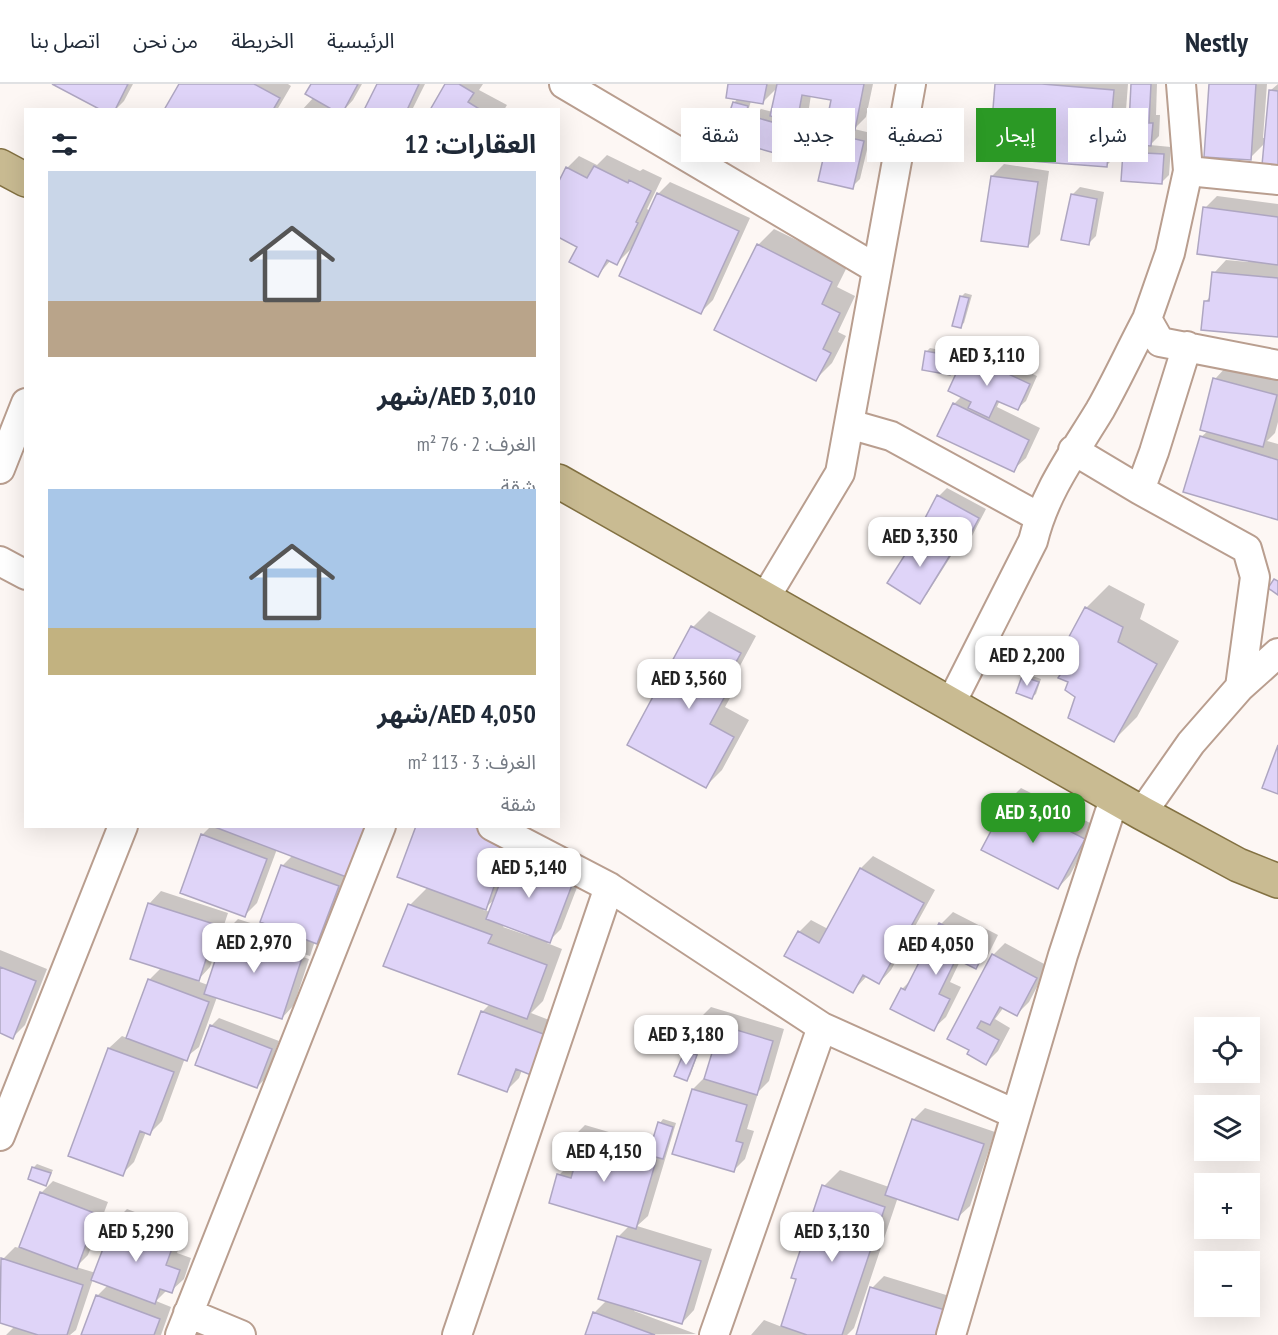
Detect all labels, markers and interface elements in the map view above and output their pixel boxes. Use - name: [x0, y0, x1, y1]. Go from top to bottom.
- text: Nestly: [1185, 23, 1248, 60]
- text: اتصل بنا: [30, 27, 100, 54]
- text: من نحن: [133, 27, 198, 54]
- text: الخريطة: [231, 27, 294, 54]
- text: الرئيسية: [327, 27, 395, 54]
- chip: شقة: [681, 108, 760, 162]
- chip: جديد: [772, 108, 855, 162]
- chip: تصفية: [867, 108, 964, 162]
- chip: إيجار: [976, 108, 1056, 162]
- chip: شراء: [1068, 108, 1148, 162]
- text: العقارات: 12: [404, 127, 536, 160]
- icon: filters: [48, 128, 81, 161]
- icon: home: [238, 210, 346, 318]
- pin: AED 3,110: [918, 336, 1056, 387]
- text: AED 3,110: [949, 342, 1025, 368]
- text: AED 3,010/شهر: [377, 379, 536, 412]
- text: الغرف: 2 · 76 m²: [417, 431, 536, 457]
- text: شقة: [501, 473, 536, 499]
- pin: AED 3,350: [851, 517, 989, 568]
- text: AED 3,350: [882, 523, 958, 549]
- icon: home: [238, 528, 346, 636]
- pin: AED 2,200: [958, 636, 1096, 687]
- text: AED 2,200: [989, 642, 1065, 668]
- pin: AED 3,560: [620, 659, 758, 710]
- text: AED 3,560: [651, 665, 727, 691]
- text: AED 4,050/شهر: [377, 697, 536, 730]
- text: الغرف: 3 · 113 m²: [408, 749, 536, 775]
- text: شقة: [501, 791, 536, 817]
- pin: AED 3,010: [964, 793, 1102, 844]
- text: AED 3,010: [995, 799, 1071, 825]
- pin: AED 5,140: [460, 848, 598, 899]
- text: AED 5,140: [491, 854, 567, 880]
- pin: AED 2,970: [185, 923, 323, 974]
- pin: AED 4,050: [867, 925, 1005, 976]
- text: AED 2,970: [216, 929, 292, 955]
- text: AED 4,050: [898, 931, 974, 957]
- pin: AED 3,180: [617, 1015, 755, 1066]
- map controls: [1194, 1017, 1260, 1317]
- button: locate: [1194, 1017, 1260, 1083]
- text: AED 3,180: [648, 1021, 724, 1047]
- button: layers: [1194, 1095, 1260, 1161]
- pin: AED 4,150: [535, 1132, 673, 1183]
- text: AED 4,150: [566, 1138, 642, 1164]
- button: +: [1194, 1173, 1260, 1239]
- pin: AED 5,290: [67, 1212, 205, 1263]
- pin: AED 3,130: [763, 1212, 901, 1263]
- text: AED 5,290: [98, 1218, 174, 1244]
- text: AED 3,130: [794, 1218, 870, 1244]
- button: −: [1194, 1251, 1260, 1317]

